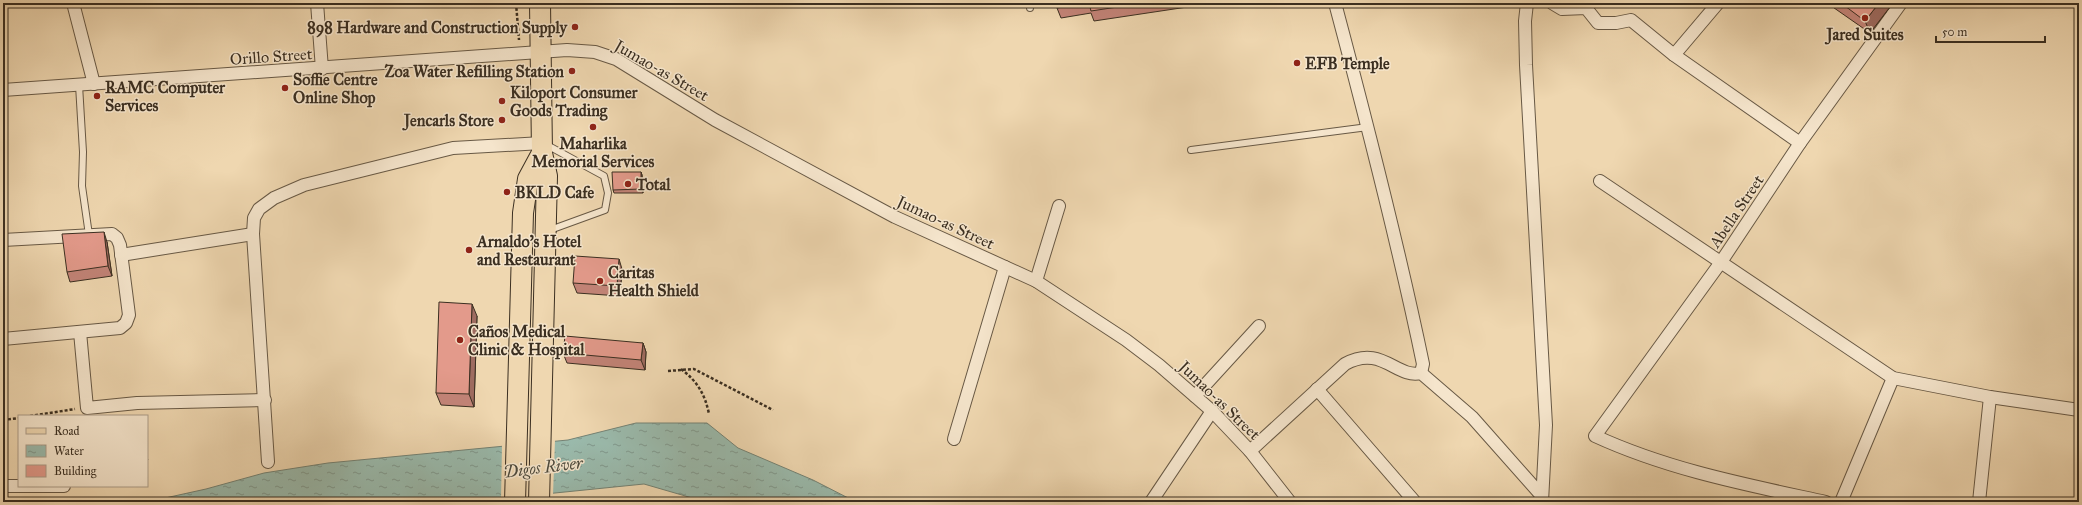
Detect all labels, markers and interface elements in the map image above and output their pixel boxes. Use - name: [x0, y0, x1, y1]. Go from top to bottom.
- marker: Jared Suites: [1860, 13, 1870, 23]
- place label: 898 Hardware and Construction Supply: [307, 18, 568, 38]
- scale bar: [1936, 18, 2045, 44]
- marker: 898 Hardware and Construction Supply: [570, 22, 580, 32]
- place label: Jared Suites: [1824, 25, 1904, 45]
- text: 50 m: [1942, 25, 1967, 39]
- street label: Jumao-as Street: [609, 35, 712, 106]
- street label: Orillo Street: [229, 44, 313, 69]
- place label: EFB Temple: [1305, 54, 1390, 74]
- marker: EFB Temple: [1292, 58, 1302, 68]
- place label: Zoa Water Refilling Station: [385, 62, 564, 82]
- marker: Zoa Water Refilling Station: [567, 66, 577, 76]
- place label: Soffie Centre Online Shop: [293, 70, 378, 108]
- place label: RAMC Computer Services: [105, 78, 226, 115]
- marker: Soffie Centre Online Shop: [280, 83, 290, 93]
- place label: Kiloport Consumer Goods Trading: [510, 83, 639, 121]
- marker: RAMC Computer Services: [92, 91, 102, 101]
- marker: Kiloport Consumer Goods Trading: [497, 96, 507, 106]
- place label: Jencarls Store: [402, 111, 494, 131]
- marker: Jencarls Store: [497, 115, 507, 125]
- marker: Maharlika Memorial Services: [588, 122, 598, 132]
- place label: Maharlika Memorial Services: [532, 134, 655, 171]
- street label: Abella Street: [1705, 171, 1768, 252]
- place label: Total: [635, 175, 671, 194]
- marker: Total: [623, 179, 633, 189]
- place label: BKLD Cafe: [515, 183, 595, 202]
- marker: BKLD Cafe: [502, 187, 512, 197]
- street label: Jumao-as Street: [892, 191, 998, 254]
- place label: Arnaldo's Hotel and Restaurant: [476, 232, 582, 269]
- marker: Arnaldo's Hotel and Restaurant: [464, 245, 474, 255]
- place label: Caritas Health Shield: [608, 263, 700, 300]
- marker: Caritas Health Shield: [595, 276, 605, 286]
- place label: Caños Medical Clinic & Hospital: [468, 322, 585, 360]
- marker: Caños Medical Clinic & Hospital: [455, 335, 465, 345]
- street label: Jumao-as Street: [1173, 356, 1264, 445]
- legend: [18, 415, 148, 487]
- text: Road: [54, 424, 80, 438]
- text: Water: [54, 444, 84, 458]
- water label: Digos River: [502, 452, 585, 483]
- text: Building: [54, 464, 97, 479]

